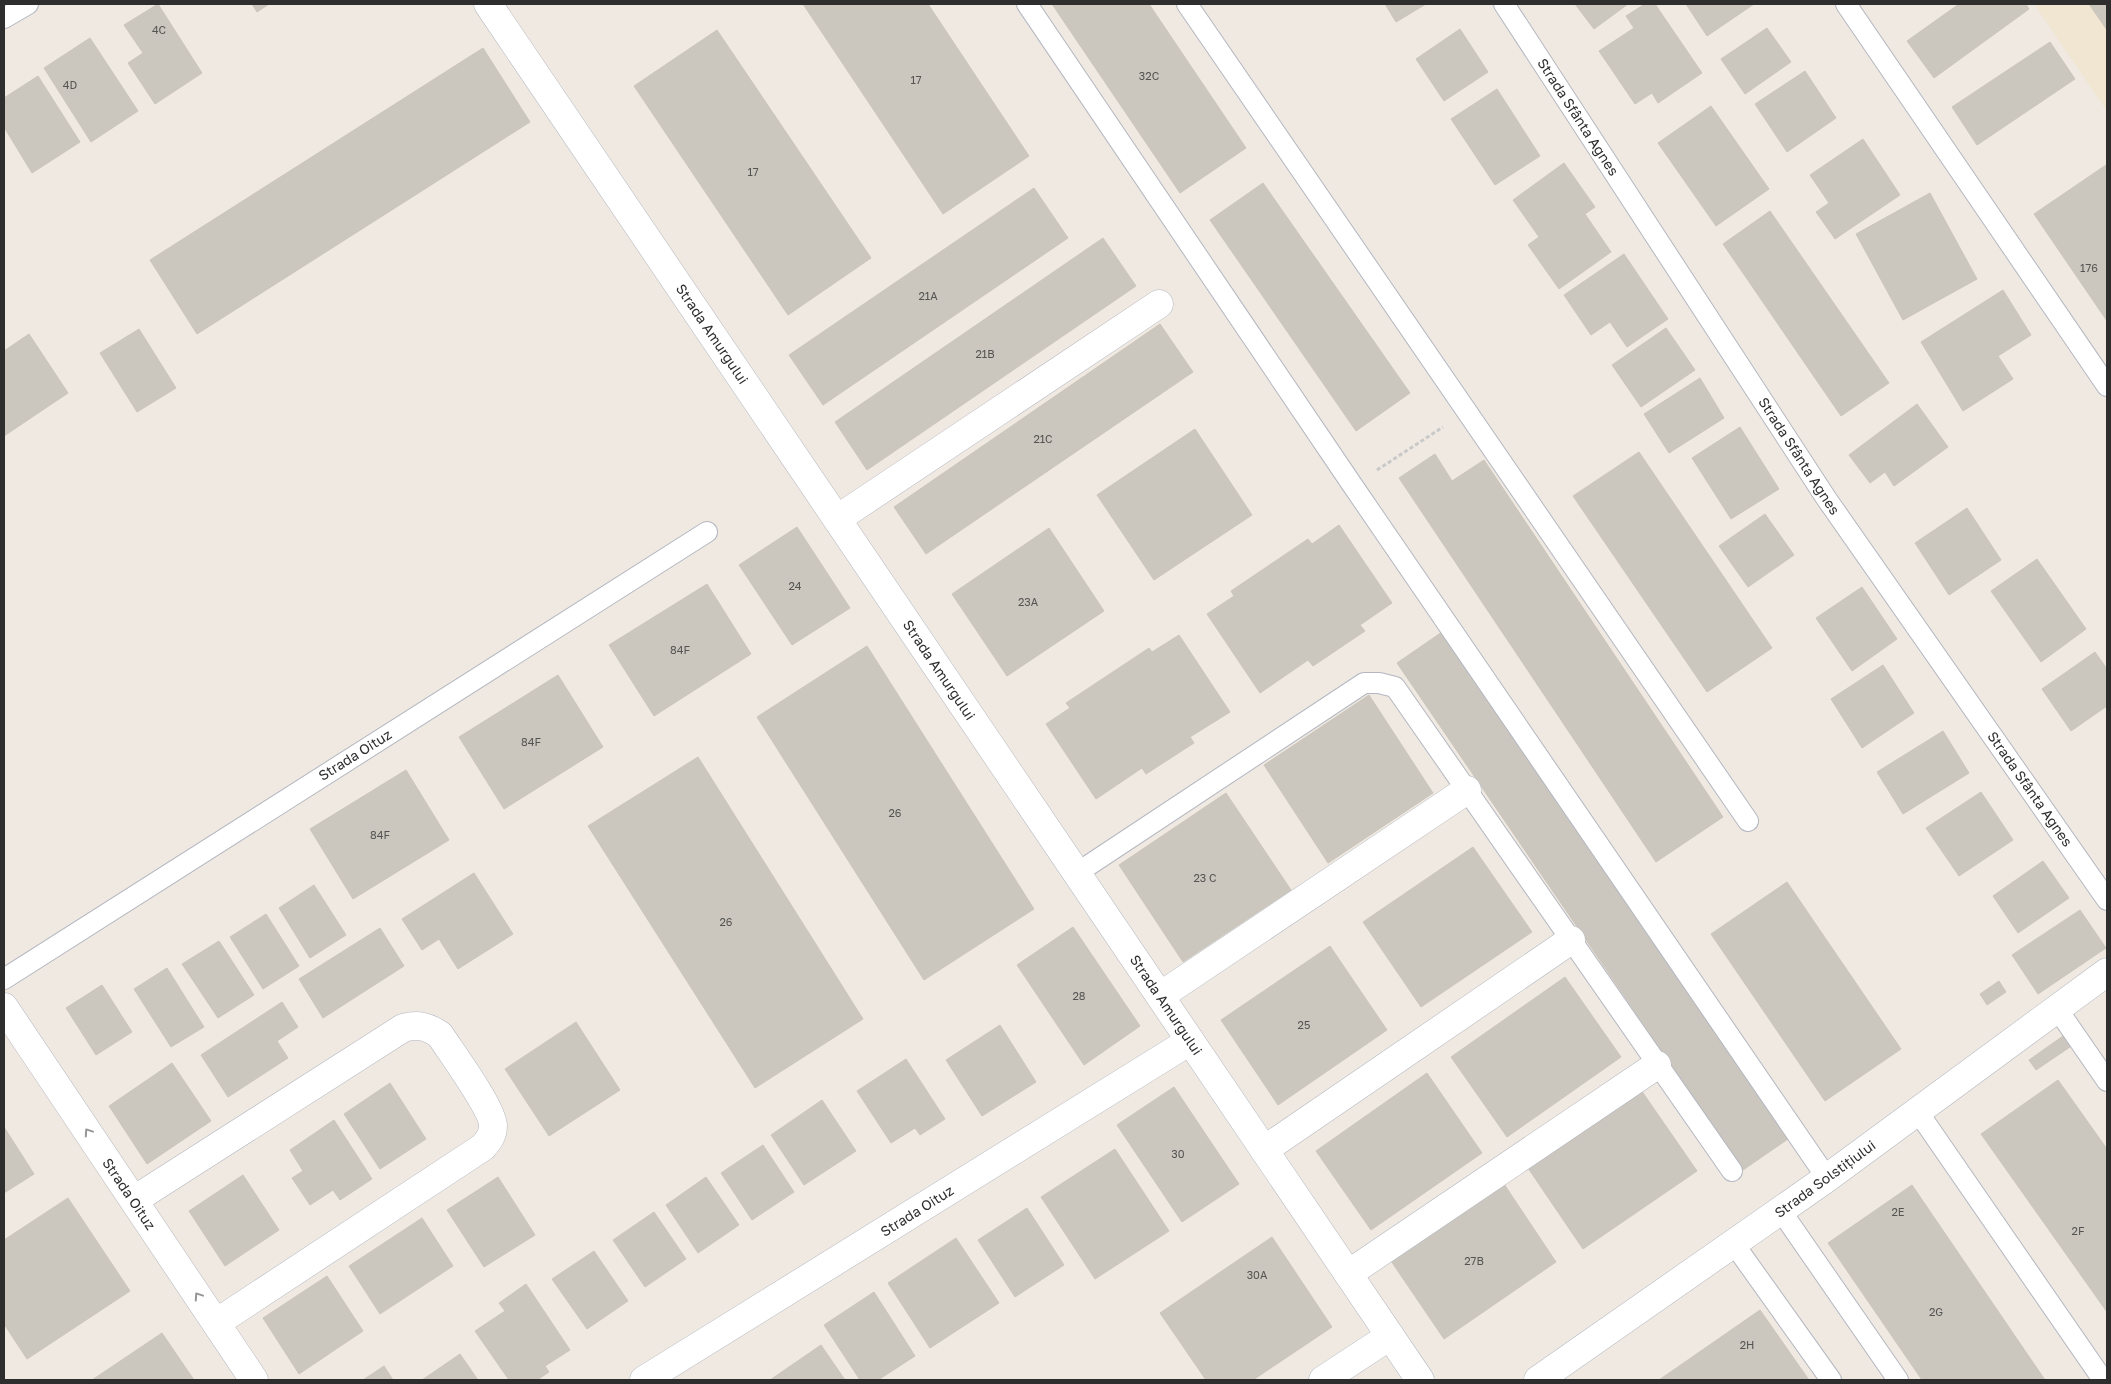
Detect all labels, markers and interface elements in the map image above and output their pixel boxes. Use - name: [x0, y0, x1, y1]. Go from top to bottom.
- house number: 4C: [152, 23, 166, 36]
- street label: Strada Sfânta Agnes: [1534, 55, 1623, 179]
- house number: 32C: [1139, 69, 1159, 82]
- house number: 17: [910, 73, 922, 86]
- house number: 4D: [63, 78, 77, 91]
- house number: 17: [747, 165, 759, 178]
- house number: 176: [2080, 261, 2098, 274]
- street label: Strada Amurgului: [673, 281, 752, 387]
- house number: 21A: [918, 289, 938, 302]
- house number: 21B: [975, 347, 995, 360]
- street label: Strada Sfânta Agnes: [1755, 394, 1844, 518]
- house number: 21C: [1033, 432, 1053, 445]
- house number: 24: [788, 579, 802, 592]
- house number: 23A: [1018, 595, 1039, 608]
- street label: Strada Amurgului: [900, 617, 979, 723]
- house number: 84F: [670, 643, 690, 656]
- street label: Strada Oituz: [315, 725, 394, 784]
- street label: Strada Sfânta Agnes: [1984, 728, 2077, 849]
- house number: 84F: [521, 735, 541, 748]
- house number: 26: [888, 806, 902, 819]
- house number: 84F: [370, 828, 390, 841]
- house number: 23 C: [1193, 871, 1217, 884]
- house number: 26: [719, 915, 733, 928]
- street label: Strada Amurgului: [1127, 952, 1206, 1058]
- house number: 28: [1072, 989, 1086, 1002]
- house number: 25: [1298, 1018, 1310, 1031]
- one-way arrow: [85, 1128, 94, 1138]
- street label: Strada Solstițiului: [1771, 1136, 1879, 1221]
- house number: 30: [1171, 1147, 1185, 1160]
- street label: Strada Oituz: [99, 1155, 160, 1233]
- street label: Strada Oituz: [877, 1181, 956, 1240]
- house number: 2E: [1891, 1205, 1905, 1218]
- house number: 2F: [2072, 1224, 2085, 1237]
- house number: 27B: [1464, 1254, 1484, 1267]
- house number: 30A: [1247, 1268, 1268, 1281]
- one-way arrow: [195, 1292, 204, 1302]
- house number: 2G: [1929, 1305, 1943, 1318]
- house number: 2H: [1740, 1338, 1754, 1351]

